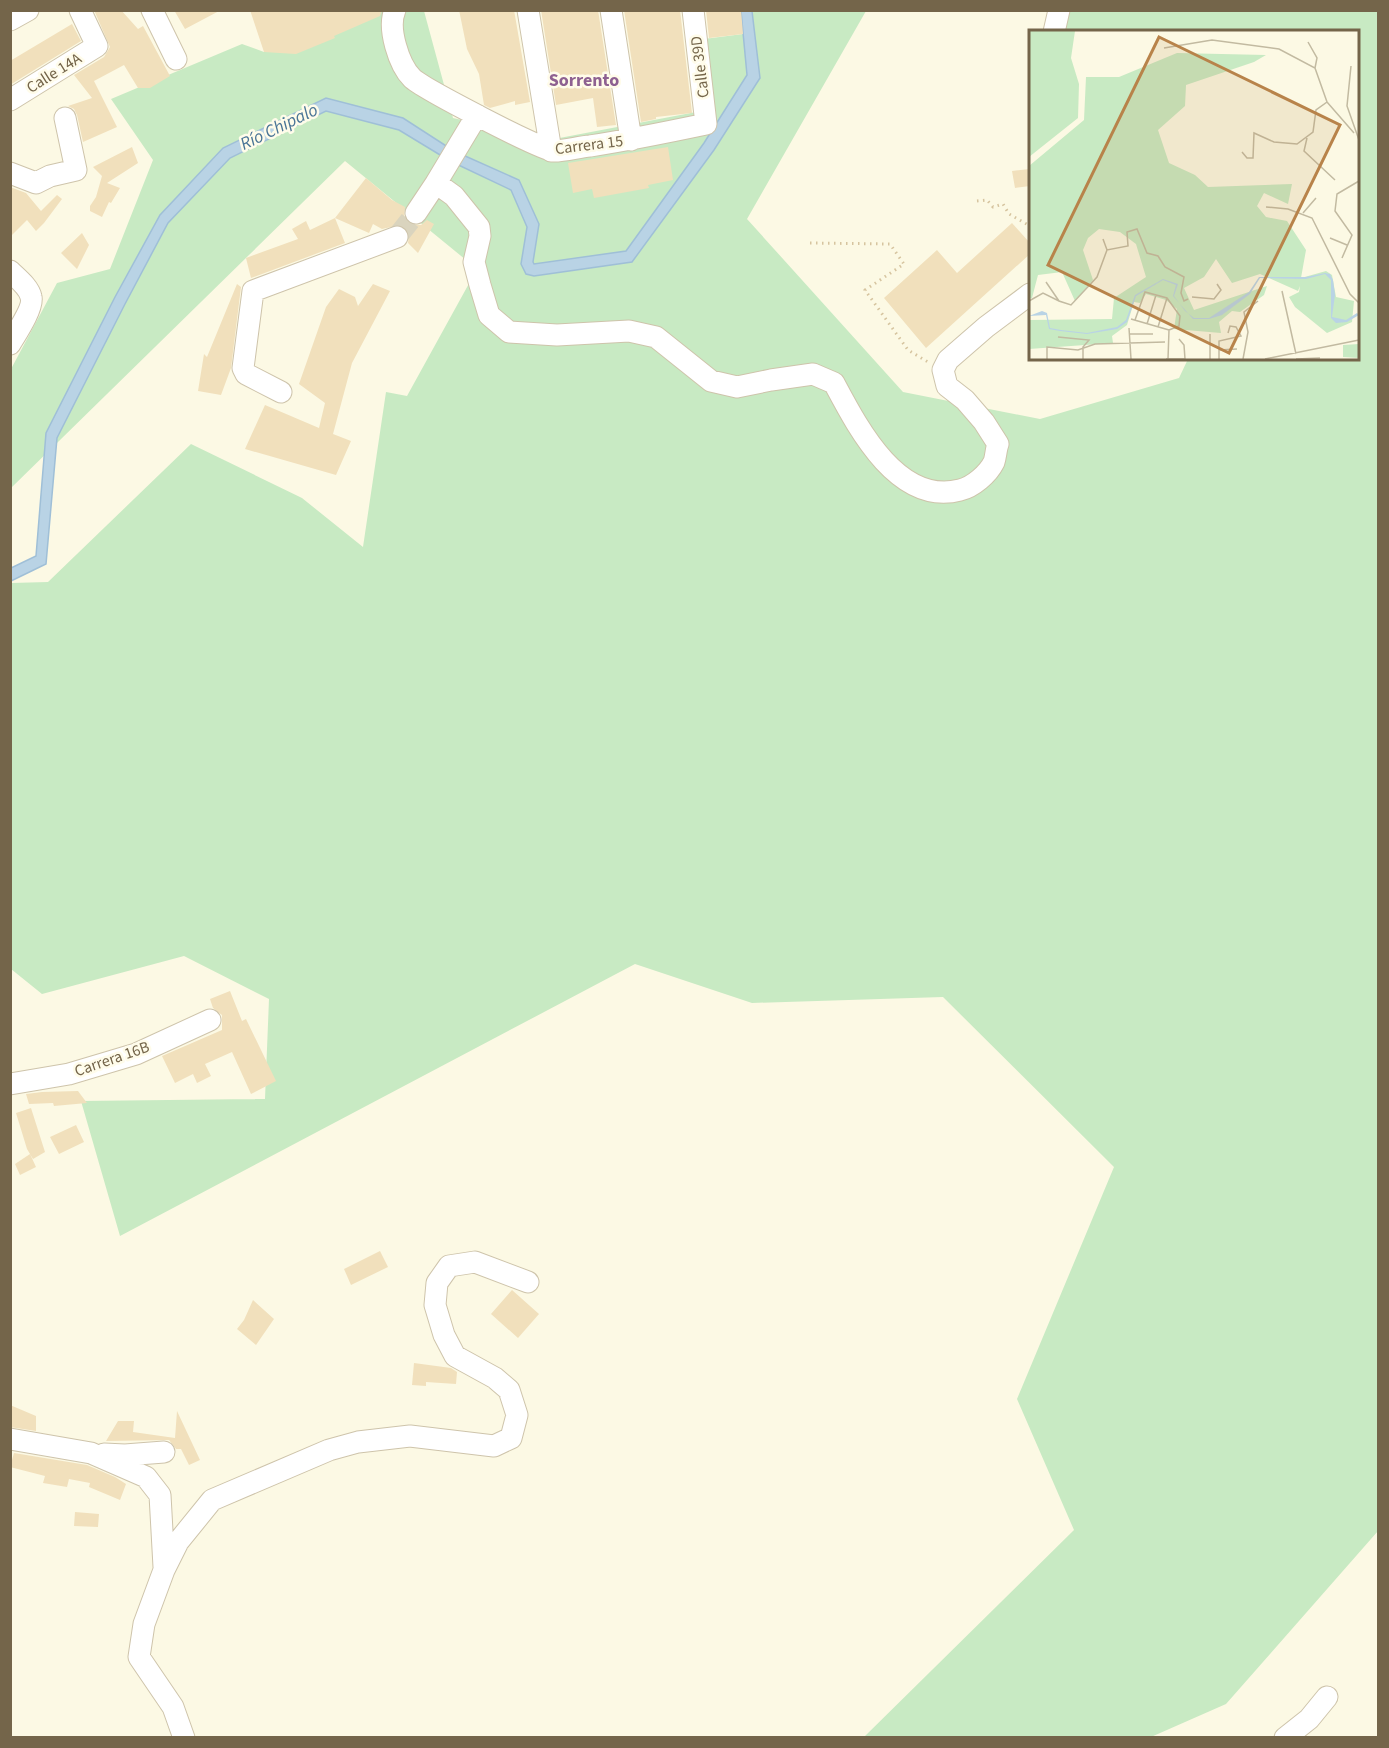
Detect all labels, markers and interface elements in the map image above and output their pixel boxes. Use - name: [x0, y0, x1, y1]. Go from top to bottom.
- inset map: [1029, 30, 1359, 360]
- street label: Calle 39D: [685, 35, 715, 99]
- street label: Calle 14A: [22, 47, 86, 99]
- district label: Sorrento: [549, 68, 619, 93]
- water label: Río Chipalo: [236, 97, 322, 157]
- street label: Carrera 15: [554, 130, 624, 160]
- street label: Carrera 16B: [72, 1036, 152, 1082]

